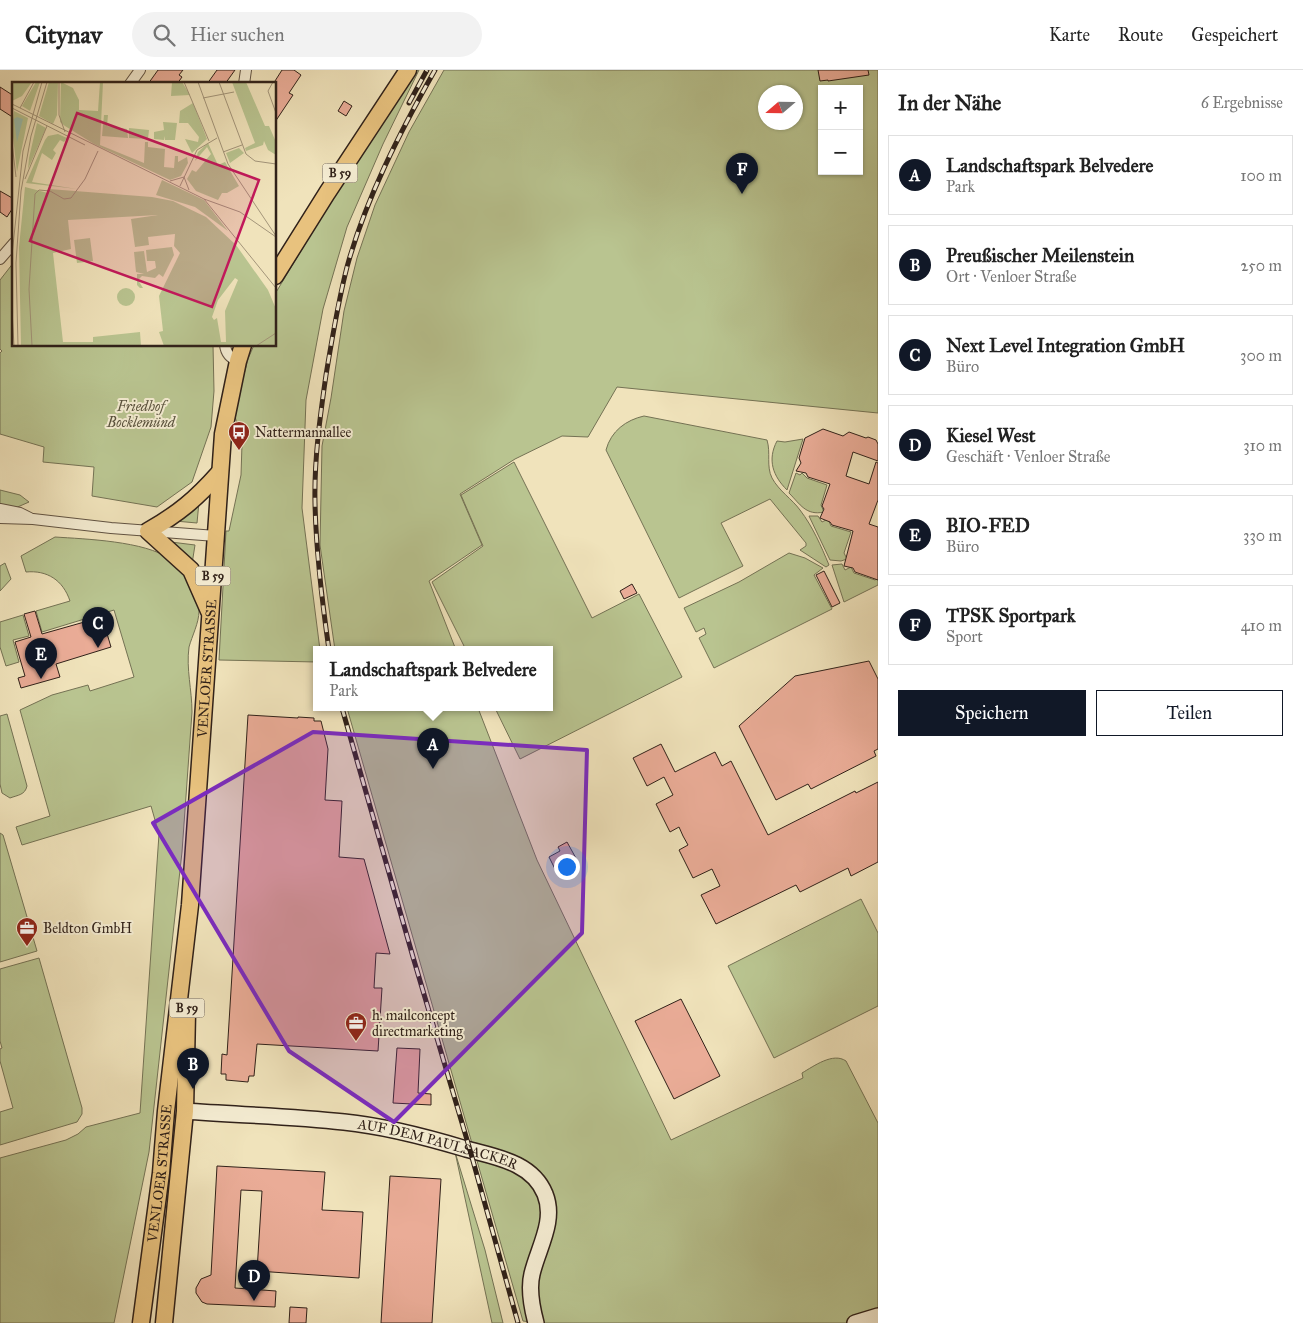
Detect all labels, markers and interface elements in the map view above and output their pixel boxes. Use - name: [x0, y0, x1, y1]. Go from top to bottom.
- search box: [132, 12, 482, 57]
- text: Citynav: [25, 20, 102, 50]
- icon: search: [150, 21, 178, 49]
- text: Hier suchen: [190, 23, 285, 46]
- text: Karte: [1049, 24, 1090, 46]
- text: Route: [1118, 24, 1163, 46]
- text: Gespeichert: [1191, 24, 1278, 46]
- inset map: [12, 82, 276, 346]
- north arrow: [758, 85, 803, 130]
- map controls: [818, 85, 863, 175]
- button: +: [818, 85, 863, 130]
- text: In der Nähe: [898, 90, 1001, 116]
- text: 6 Ergebnisse: [1201, 93, 1283, 112]
- button: −: [818, 130, 863, 175]
- pin: F: [726, 153, 758, 194]
- text: Landschaftspark Belvedere: [946, 154, 1153, 177]
- road number: B 59: [322, 164, 358, 182]
- text: A: [910, 166, 920, 185]
- text: 100 m: [1240, 166, 1282, 185]
- text: Park: [946, 177, 975, 196]
- text: Preußischer Meilenstein: [946, 244, 1134, 267]
- text: B: [910, 256, 920, 275]
- text: 250 m: [1241, 256, 1282, 275]
- text: Ort · Venloer Straße: [946, 267, 1077, 286]
- text: Next Level Integration GmbH: [946, 334, 1185, 357]
- text: C: [910, 346, 920, 365]
- text: 300 m: [1240, 346, 1282, 365]
- text: Büro: [946, 357, 979, 376]
- park label: Friedhof Bocklemünd: [106, 398, 177, 431]
- bus stop icon: Nattermannallee: [227, 420, 251, 451]
- place label: Nattermannallee: [255, 424, 352, 441]
- text: Kiesel West: [946, 424, 1035, 447]
- text: D: [909, 436, 921, 455]
- text: 310 m: [1243, 436, 1282, 455]
- text: Geschäft · Venloer Straße: [946, 447, 1110, 466]
- text: BIO-FED: [946, 514, 1030, 537]
- text: E: [909, 526, 921, 545]
- text: 330 m: [1243, 526, 1282, 545]
- text: Büro: [946, 537, 979, 556]
- road number: B 59: [196, 566, 230, 586]
- street label: VENLOER STRASSE: [193, 599, 220, 739]
- text: TPSK Sportpark: [946, 604, 1076, 627]
- pin: C: [82, 607, 114, 648]
- text: F: [910, 616, 920, 635]
- text: 410 m: [1241, 616, 1282, 635]
- text: Sport: [946, 627, 983, 646]
- pin: E: [25, 638, 57, 679]
- popup: [313, 646, 553, 711]
- text: Landschaftspark Belvedere: [329, 658, 537, 681]
- text: Park: [329, 681, 358, 700]
- button: Speichern: [898, 690, 1086, 736]
- button: Teilen: [1096, 690, 1283, 736]
- pin: A: [417, 728, 449, 769]
- your location: [554, 854, 580, 880]
- office icon: Beldton GmbH: [15, 916, 39, 947]
- place label: Beldton GmbH: [43, 920, 132, 937]
- road number: B 59: [170, 998, 204, 1018]
- place label: h. mailconcept directmarketing: [372, 1007, 463, 1040]
- office icon: h. mailconcept directmarketing: [344, 1011, 368, 1042]
- pin: B: [177, 1048, 209, 1089]
- street label: VENLOER STRASSE: [143, 1103, 175, 1244]
- street label: AUF DEM PAULSACKER: [356, 1115, 522, 1173]
- pin: D: [238, 1260, 270, 1301]

